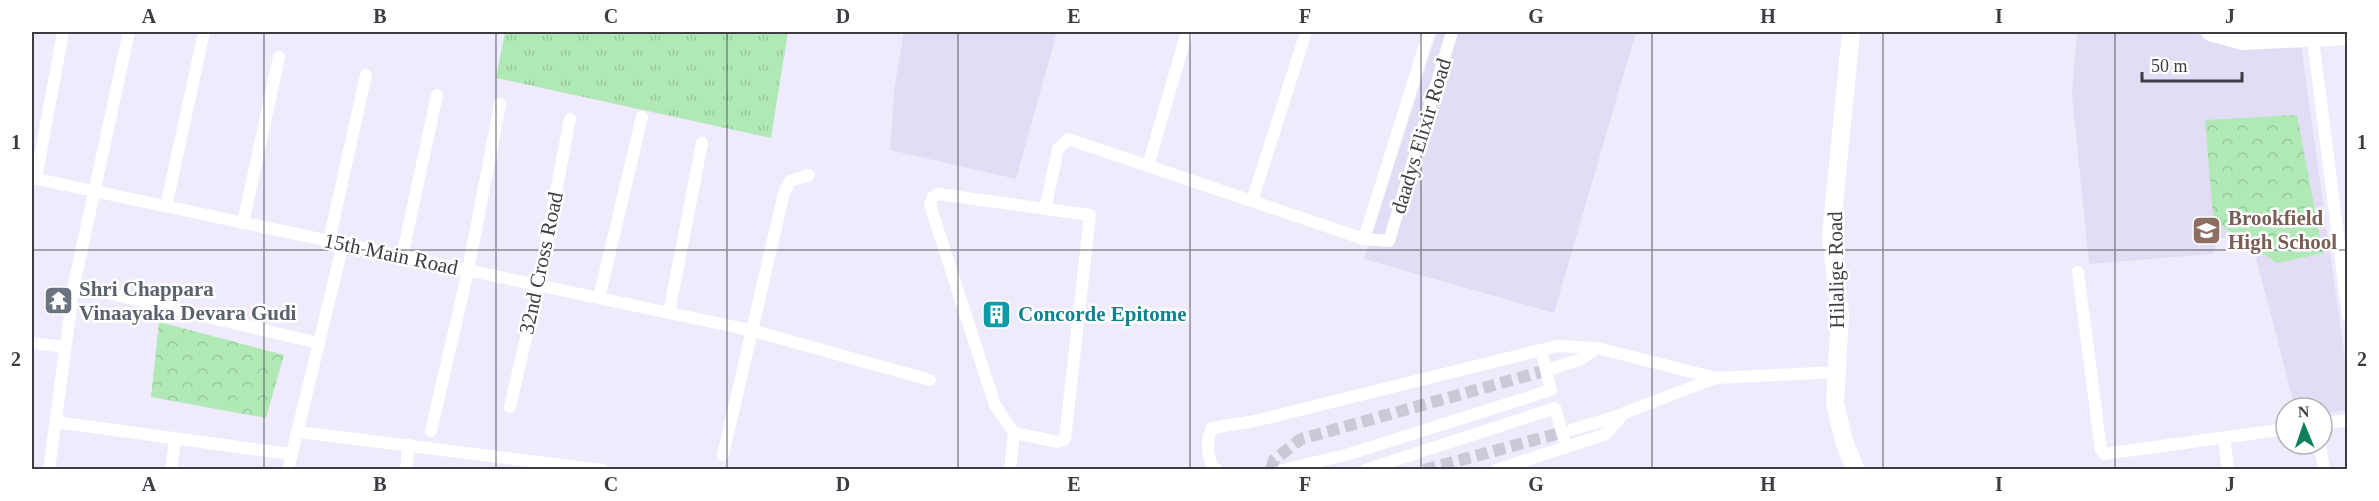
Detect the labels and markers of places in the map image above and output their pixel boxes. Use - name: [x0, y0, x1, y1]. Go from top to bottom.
- place label: Brookfield High School: [2228, 206, 2337, 254]
- school or university icon: Brookfield High School: [2191, 214, 2223, 246]
- place label: Shri Chappara Vinaayaka Devara Gudi: [79, 277, 297, 325]
- temple icon: Shri Chappara Vinaayaka Devara Gudi: [42, 285, 74, 317]
- building icon: Concorde Epitome: [981, 298, 1013, 330]
- place label: Concorde Epitome: [1018, 302, 1187, 326]

